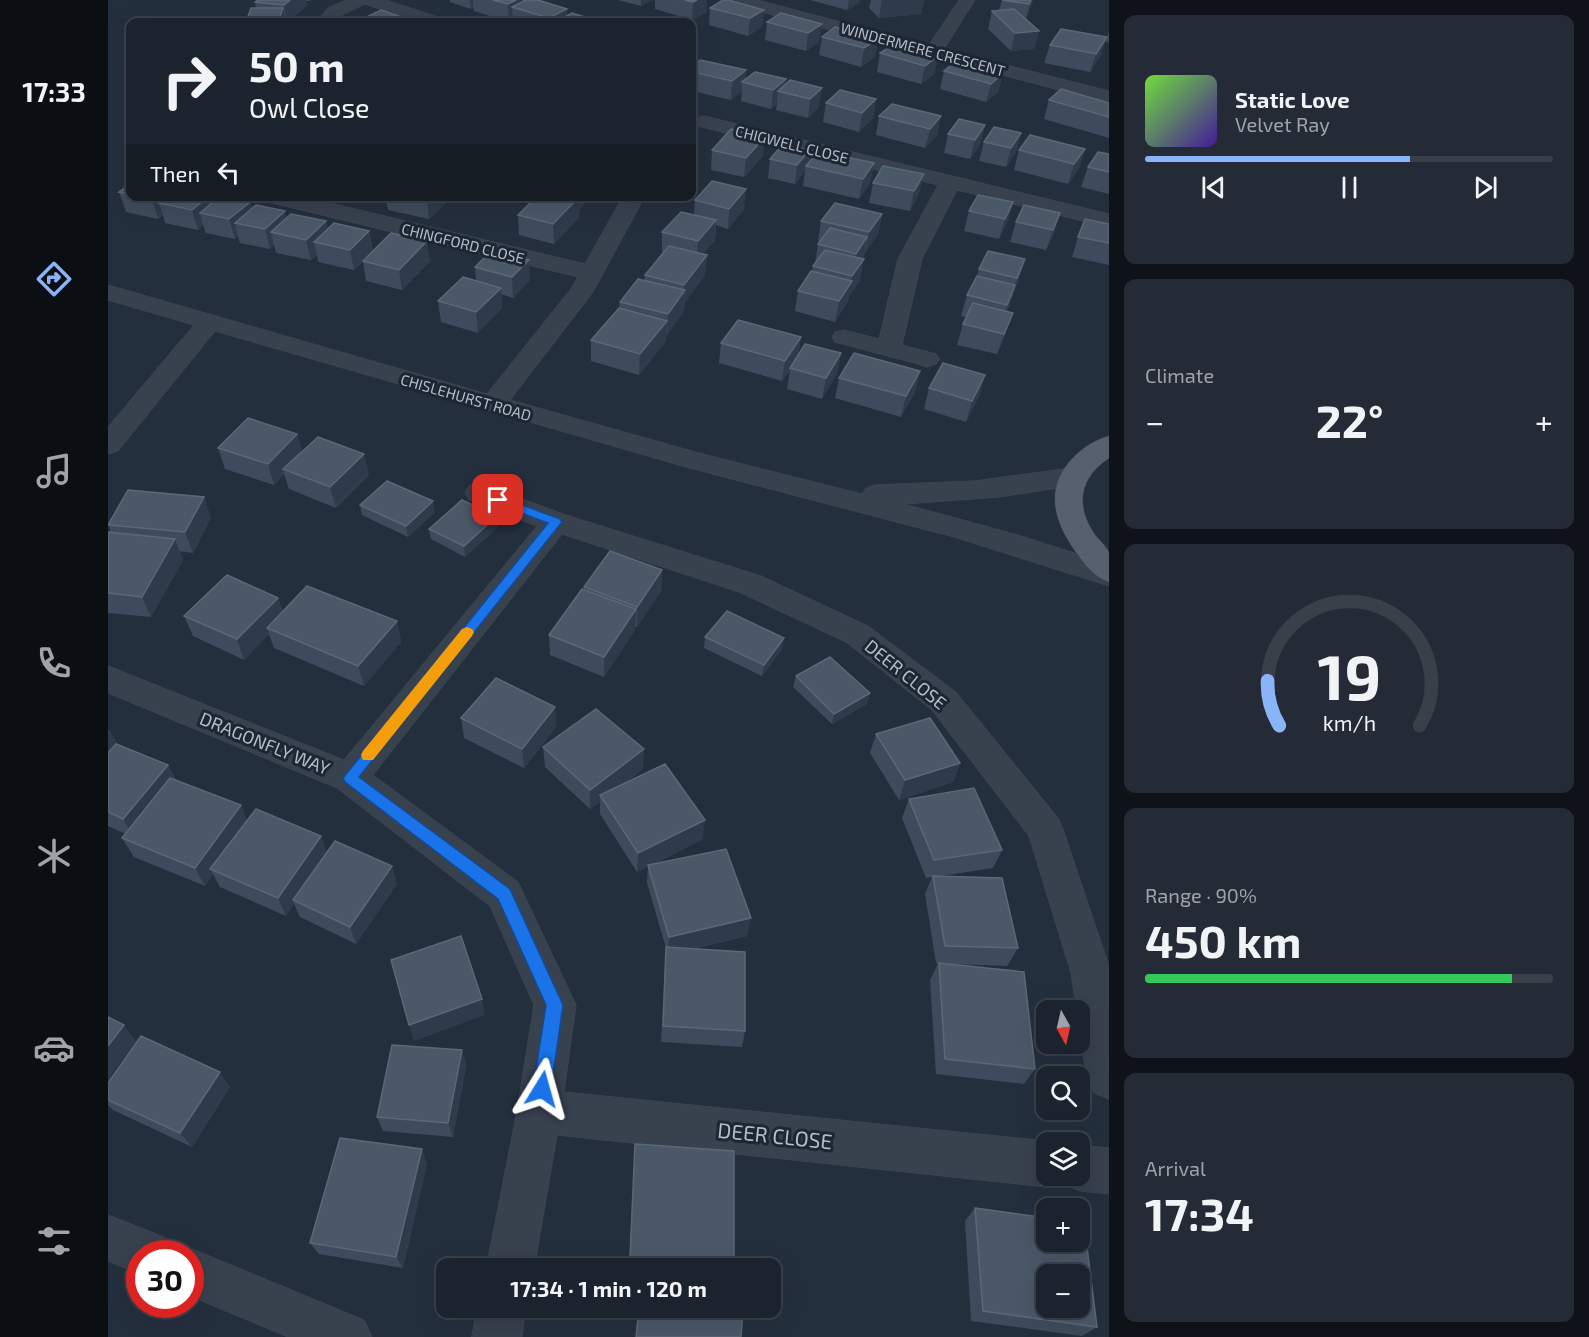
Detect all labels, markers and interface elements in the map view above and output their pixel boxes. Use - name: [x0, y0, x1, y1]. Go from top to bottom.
- street label: WINDERMERE CRESCENT: [839, 18, 1008, 80]
- text: 50 m: [249, 40, 345, 90]
- icon: right: [150, 42, 228, 120]
- text: 17:33: [22, 75, 86, 107]
- text: Static Love: [1235, 86, 1350, 112]
- text: Owl Close: [249, 91, 370, 123]
- text: Velvet Ray: [1235, 112, 1330, 136]
- street label: CHIGWELL CLOSE: [734, 121, 850, 167]
- icon: left: [212, 156, 245, 189]
- text: Then: [150, 160, 200, 186]
- icon: previous: [1197, 171, 1230, 204]
- icon: pause: [1333, 171, 1366, 204]
- icon: next: [1469, 171, 1502, 204]
- street label: CHINGFORD CLOSE: [400, 219, 526, 267]
- icon: directions: [33, 258, 75, 300]
- text: Climate: [1145, 363, 1214, 387]
- street label: CHISLEHURST ROAD: [399, 370, 533, 424]
- text: 22°: [1316, 393, 1383, 447]
- text: −: [1145, 401, 1164, 441]
- text: +: [1535, 401, 1553, 441]
- icon: music: [33, 450, 75, 492]
- pin: [472, 474, 523, 525]
- icon: arrive: [481, 483, 514, 516]
- street label: DEER CLOSE: [861, 634, 951, 714]
- text: 19: [1317, 638, 1381, 713]
- icon: phone: [33, 642, 75, 684]
- street label: DRAGONFLY WAY: [197, 707, 334, 779]
- text: km/h: [1322, 710, 1376, 735]
- icon: climate: [33, 835, 75, 877]
- text: Range · 90%: [1145, 883, 1257, 907]
- text: 450 km: [1145, 913, 1301, 967]
- north arrow: [1036, 1000, 1090, 1054]
- map controls: [1036, 1000, 1090, 1318]
- icon: car: [33, 1027, 75, 1069]
- position arrow: [510, 1057, 574, 1121]
- button: search: [1036, 1066, 1090, 1120]
- street label: DEER CLOSE: [716, 1117, 834, 1153]
- button: layers: [1036, 1132, 1090, 1186]
- text: Arrival: [1145, 1156, 1206, 1180]
- text: 17:34: [1145, 1186, 1254, 1240]
- button: +: [1036, 1198, 1090, 1252]
- icon: filters: [33, 1220, 75, 1262]
- speed limit sign: 30: [126, 1240, 204, 1318]
- button: −: [1036, 1264, 1090, 1318]
- text: 17:34 · 1 min · 120 m: [510, 1275, 707, 1301]

